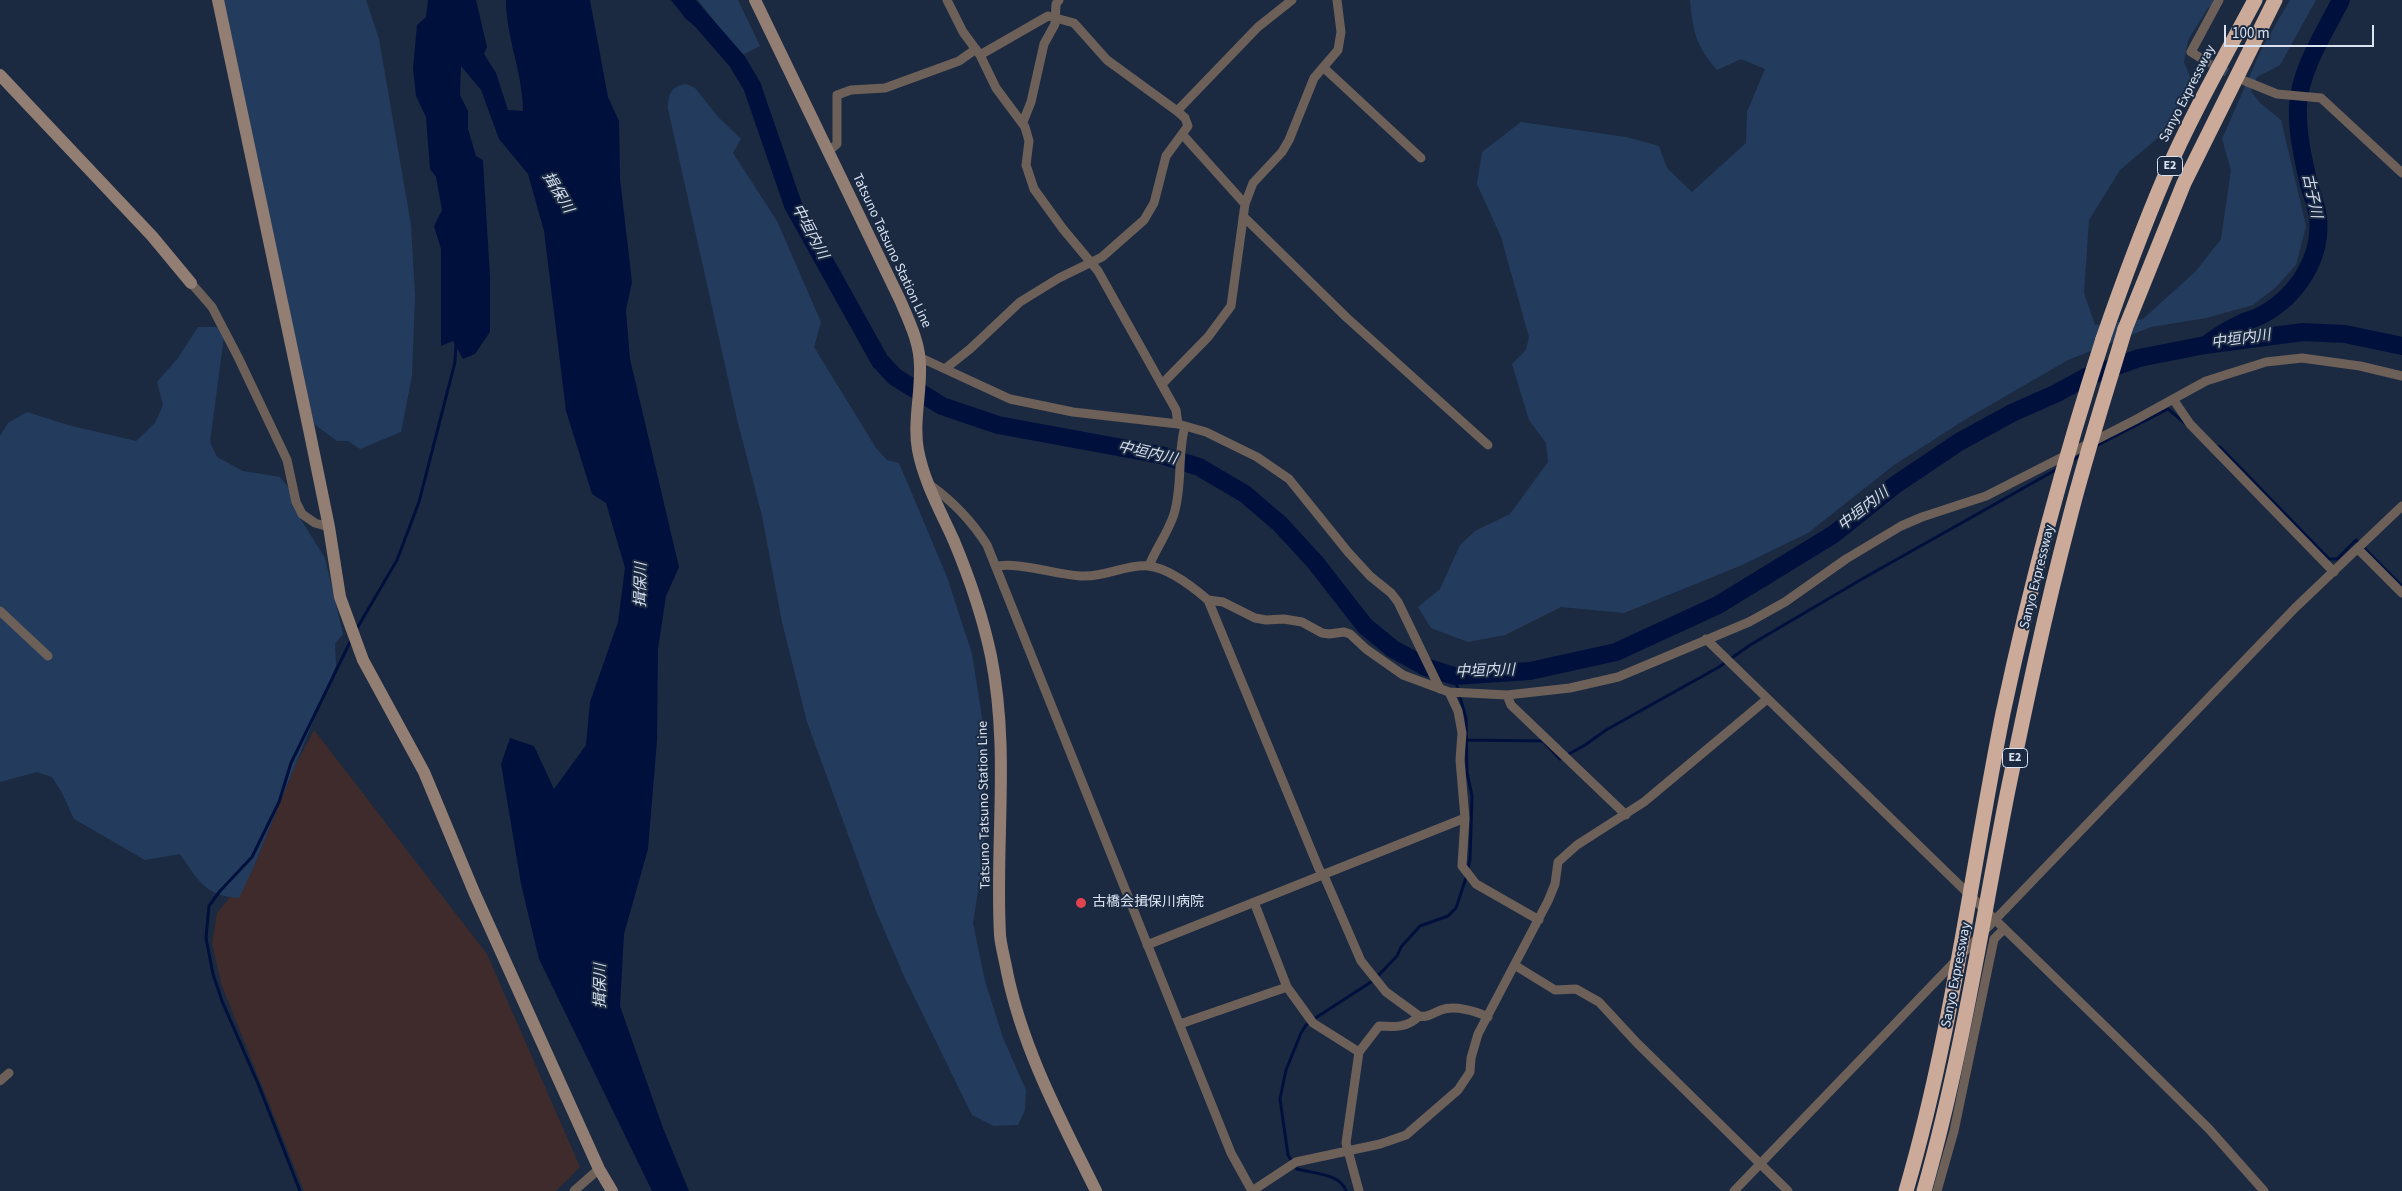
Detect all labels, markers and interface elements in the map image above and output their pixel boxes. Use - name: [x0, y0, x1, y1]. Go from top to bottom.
- scale bar: [2227, 15, 2377, 47]
- text: 100 m: [2232, 23, 2270, 44]
- street label: Sanyo Expressway: [2156, 43, 2220, 145]
- road number: E2: [2158, 157, 2182, 176]
- water label: 揖保川: [538, 169, 576, 217]
- street label: Tatsuno Tatsuno Station Line: [848, 171, 934, 331]
- water label: 古子川: [2298, 172, 2324, 220]
- water label: 中垣内川: [787, 201, 831, 263]
- water label: 中垣内川: [2210, 327, 2272, 353]
- water label: 中垣内川: [1116, 438, 1178, 470]
- water label: 中垣内川: [1835, 484, 1893, 536]
- street label: Sanyo Expressway: [2017, 523, 2059, 631]
- water label: 揖保川: [633, 562, 651, 608]
- water label: 中垣内川: [1455, 662, 1515, 682]
- street label: Tatsuno Tatsuno Station Line: [975, 721, 995, 889]
- road number: E2: [2002, 748, 2028, 768]
- place label: 古橋会揖保川病院: [1092, 895, 1204, 911]
- marker: 古橋会揖保川病院: [1074, 896, 1088, 910]
- street label: Sanyo Expressway: [1939, 921, 1975, 1029]
- water label: 揖保川: [593, 964, 611, 1008]

